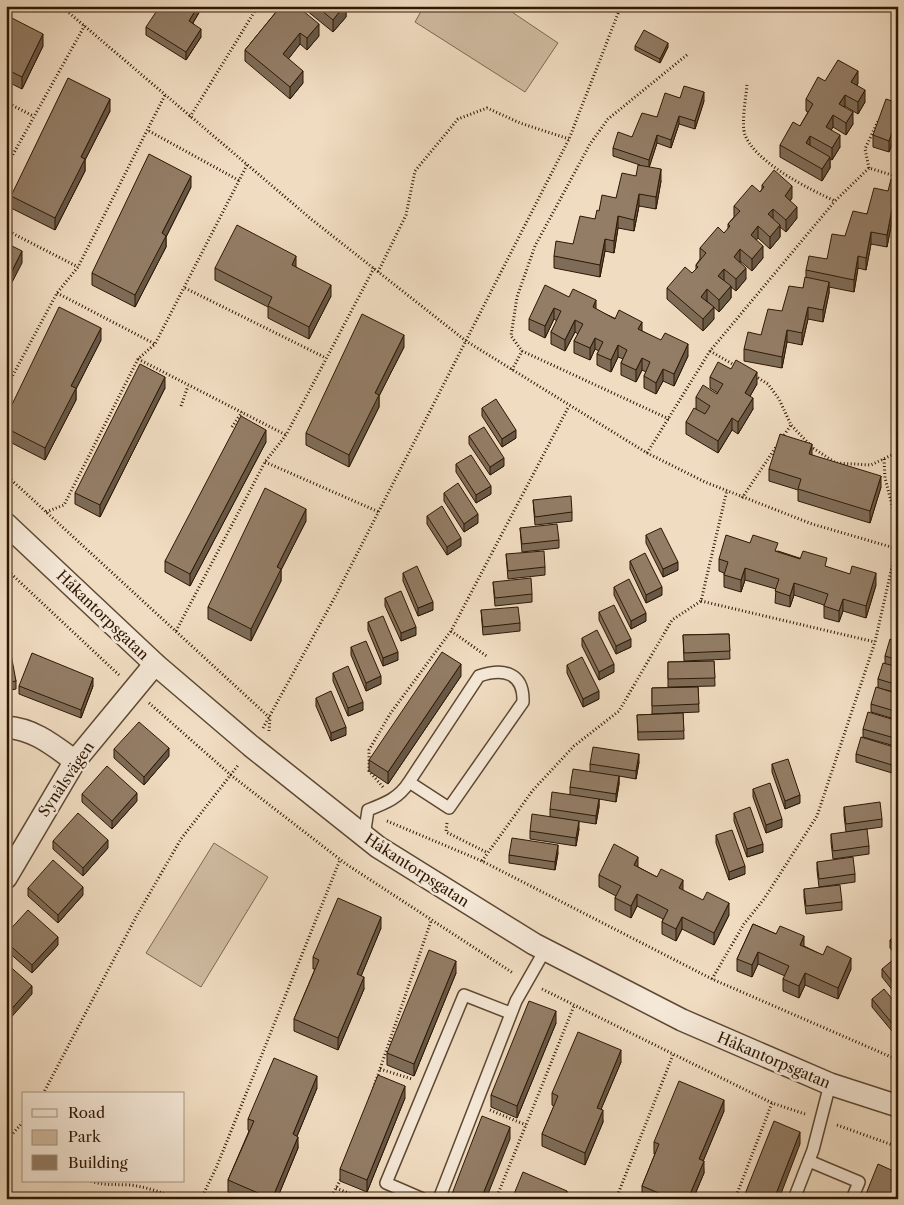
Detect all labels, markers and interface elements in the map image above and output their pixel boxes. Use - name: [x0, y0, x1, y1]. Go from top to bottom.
- street label: Håkantorpsgatan: [53, 566, 154, 664]
- street label: Synålsvägen: [34, 737, 98, 820]
- street label: Håkantorpsgatan: [361, 829, 474, 911]
- street label: Håkantorpsgatan: [714, 1028, 834, 1093]
- legend: [22, 1092, 185, 1182]
- text: Road: [68, 1103, 105, 1122]
- text: Park: [68, 1127, 102, 1146]
- text: Building: [68, 1153, 128, 1172]

